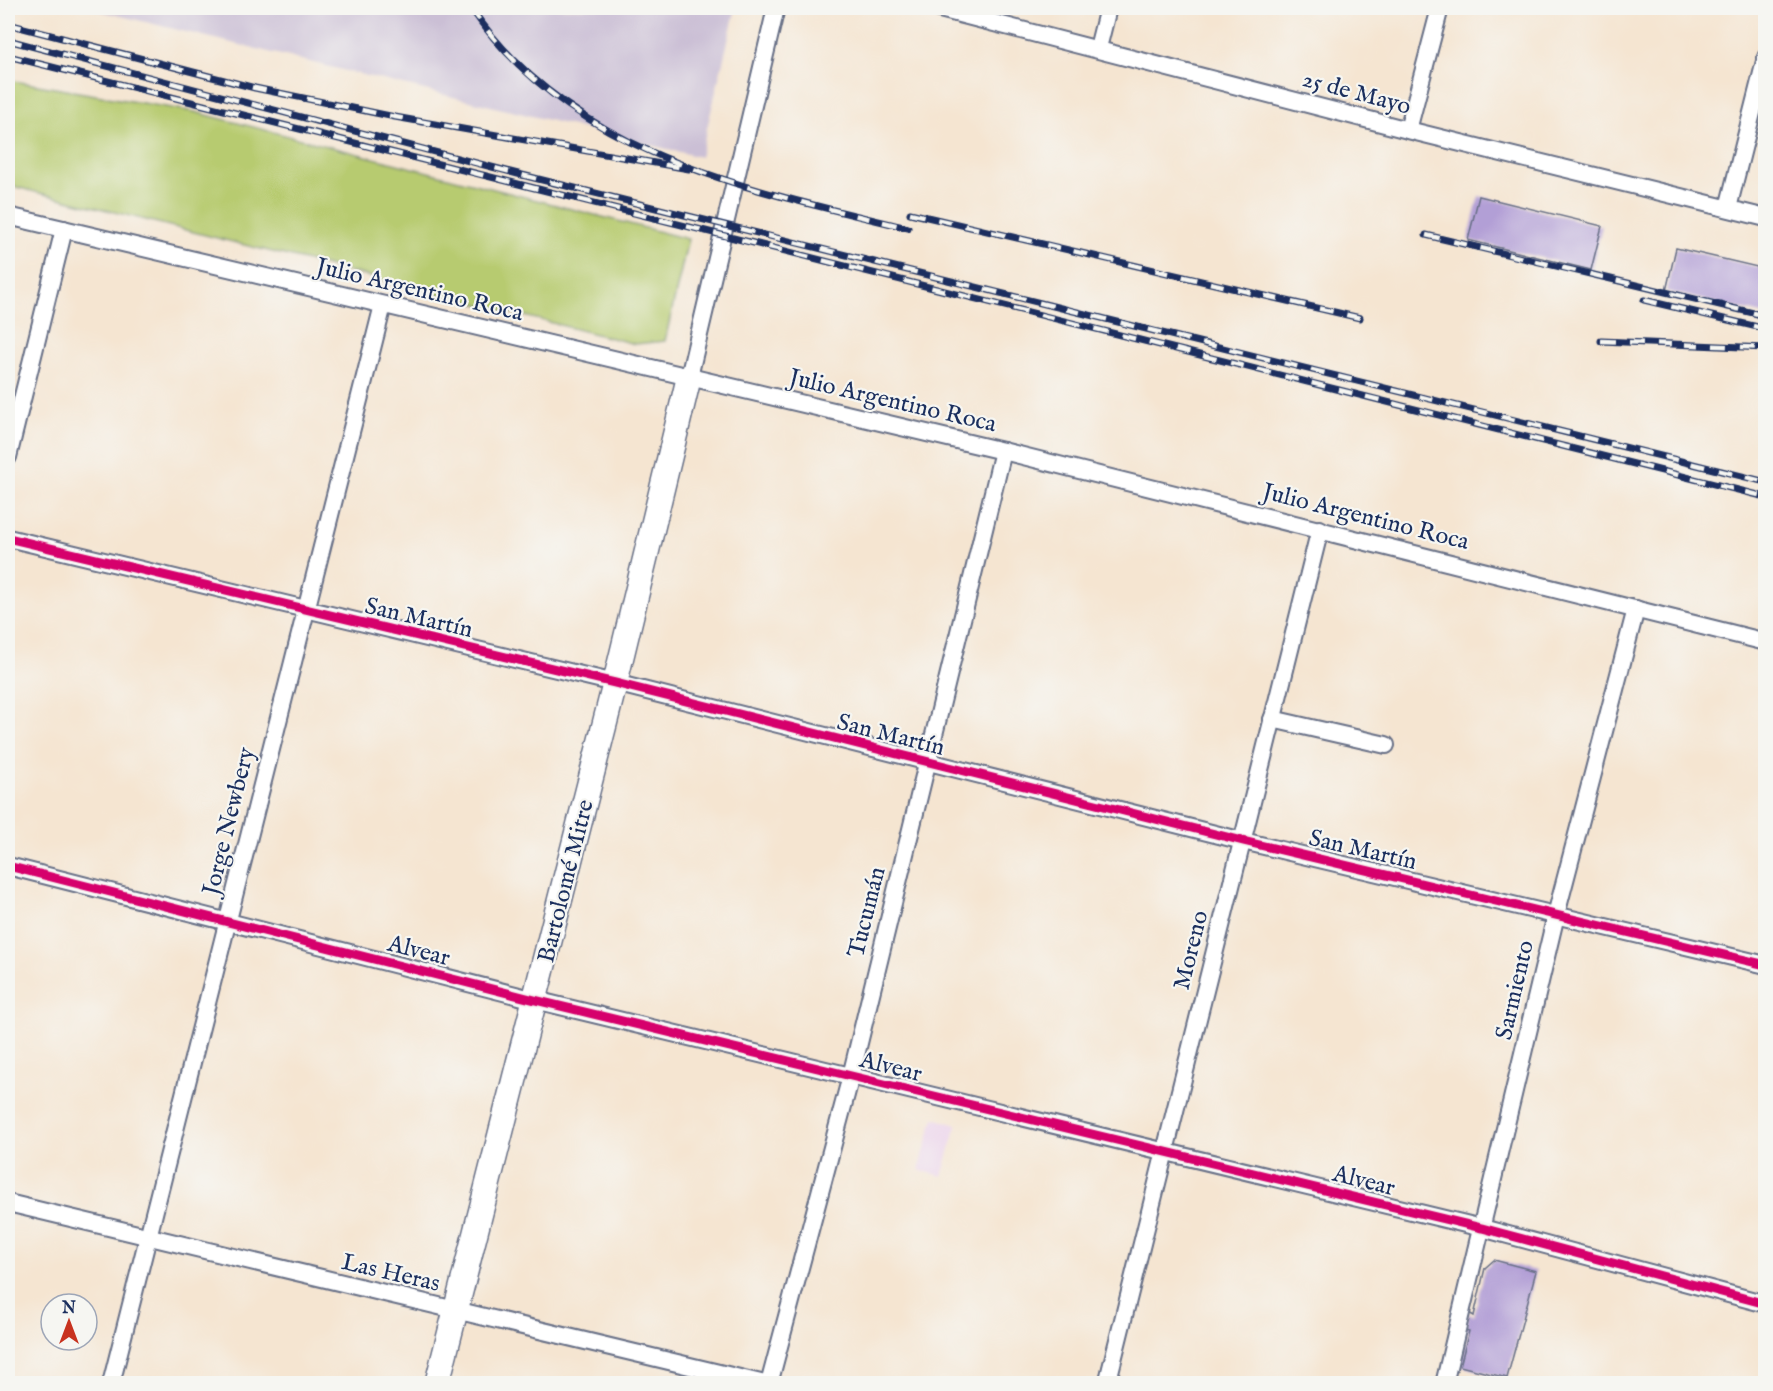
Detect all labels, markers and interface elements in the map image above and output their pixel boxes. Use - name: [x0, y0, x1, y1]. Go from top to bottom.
- street label: 25 de Mayo: [1299, 64, 1414, 123]
- street label: Julio Argentino Roca: [310, 251, 527, 330]
- street label: Julio Argentino Roca: [783, 362, 1000, 441]
- street label: Julio Argentino Roca: [1256, 476, 1473, 558]
- street label: San Martín: [362, 591, 476, 646]
- street label: San Martín: [834, 707, 948, 764]
- street label: Jorge Newbery: [195, 744, 263, 902]
- street label: Bartolomé Mitre: [531, 797, 602, 966]
- street label: San Martín: [1306, 823, 1420, 878]
- street label: Tucumán: [841, 864, 894, 961]
- street label: Moreno: [1167, 907, 1216, 993]
- street label: Alvear: [383, 929, 453, 974]
- street label: Sarmiento: [1489, 938, 1542, 1043]
- street label: Alvear: [855, 1045, 925, 1090]
- street label: Alvear: [1328, 1159, 1398, 1204]
- street label: Las Heras: [338, 1247, 443, 1300]
- north arrow: [39, 1292, 99, 1352]
- text: N: [61, 1299, 76, 1319]

